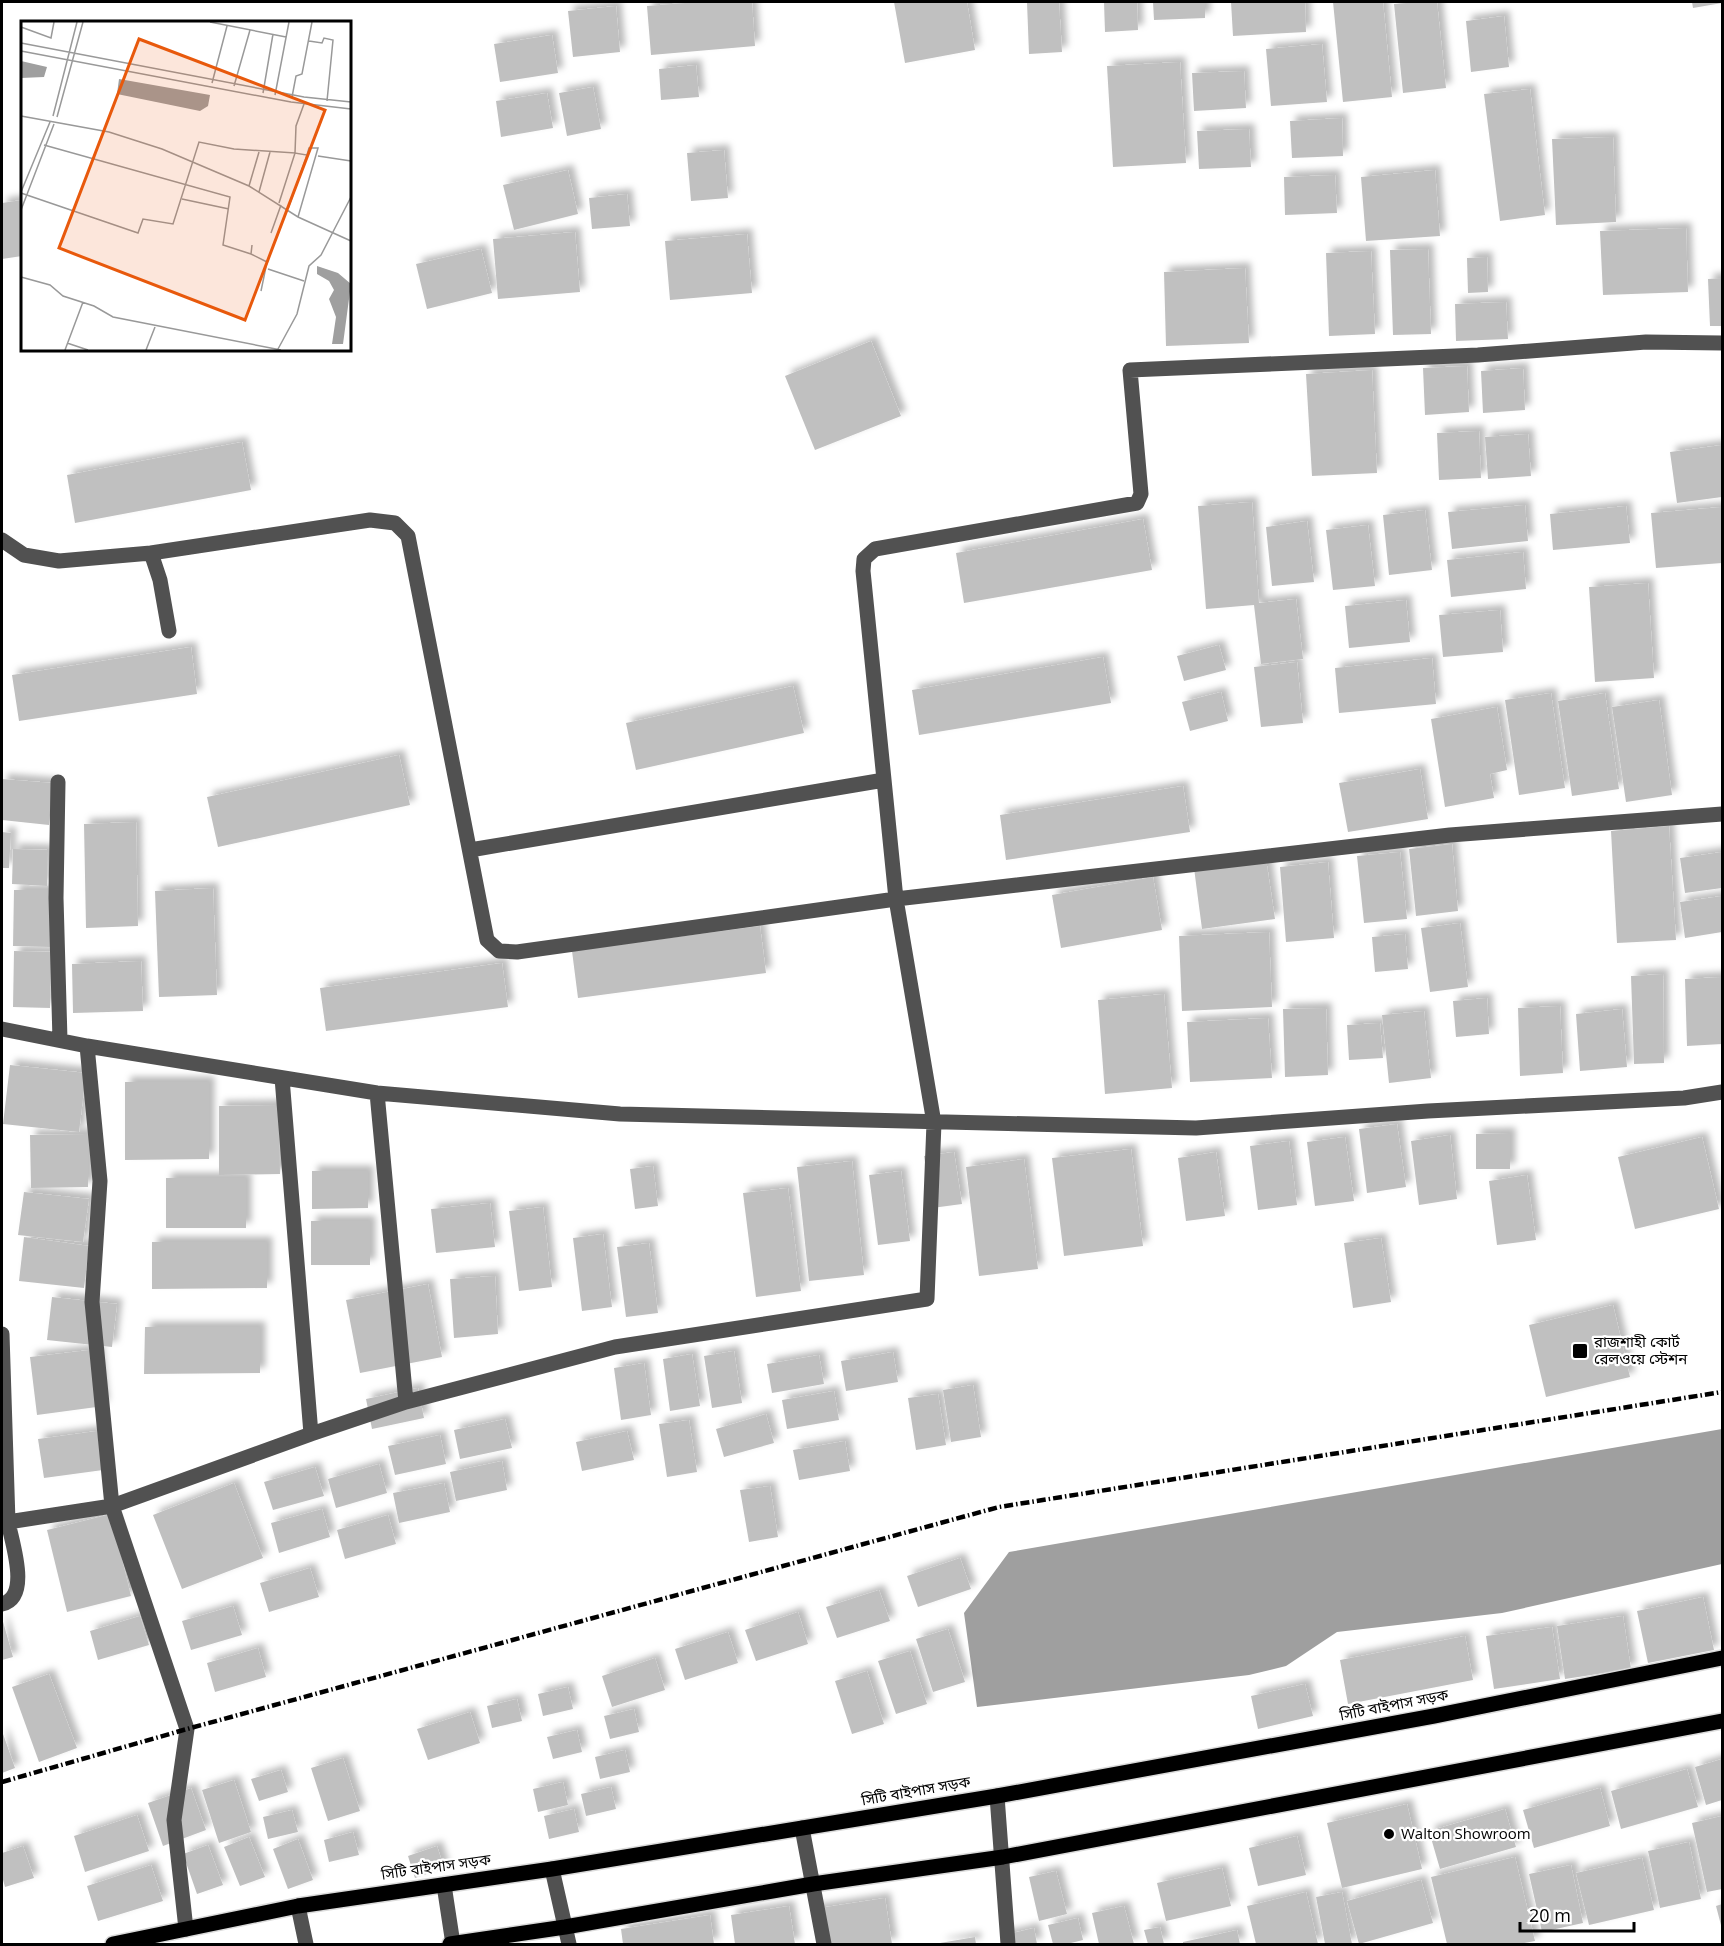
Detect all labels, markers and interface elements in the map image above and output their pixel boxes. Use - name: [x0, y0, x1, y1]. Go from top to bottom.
- inset map: [21, 21, 351, 351]
- place label: রাজশাহী কোর্ট রেলওয়ে স্টেশন: [1593, 1331, 1688, 1368]
- marker: রাজশাহী কোর্ট রেলওয়ে স্টেশন: [1571, 1342, 1589, 1360]
- street label: সিটি বাইপাস সড়ক: [1337, 1683, 1451, 1725]
- street label: সিটি বাইপাস সড়ক: [859, 1770, 973, 1810]
- place label: Walton Showroom: [1401, 1823, 1531, 1843]
- marker: Walton Showroom: [1382, 1827, 1396, 1841]
- street label: সিটি বাইপাস সড়ক: [379, 1848, 493, 1884]
- scale bar: [1520, 1895, 1634, 1933]
- text: 20 m: [1529, 1903, 1571, 1927]

